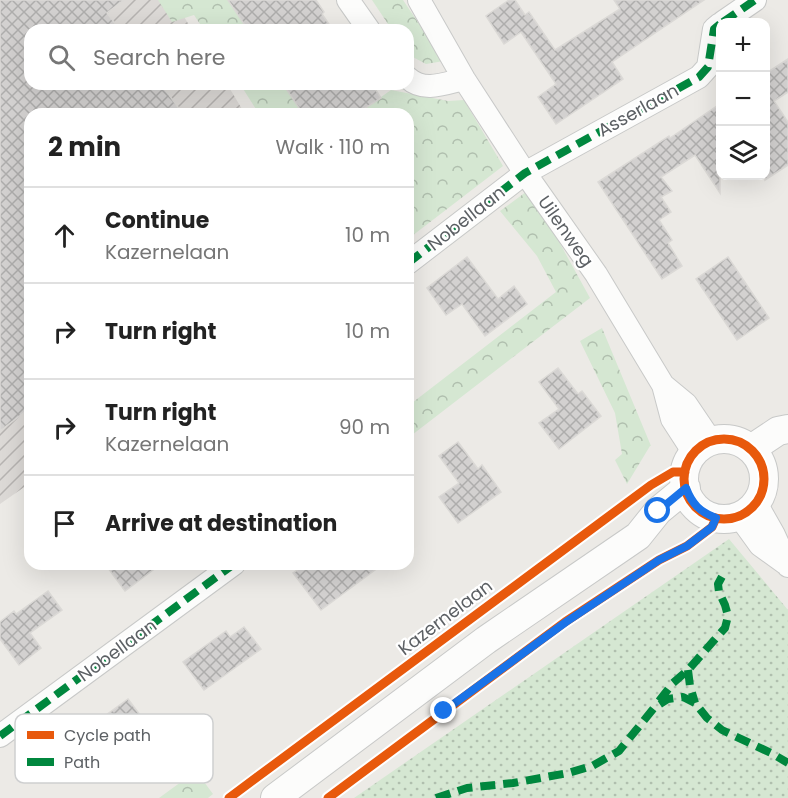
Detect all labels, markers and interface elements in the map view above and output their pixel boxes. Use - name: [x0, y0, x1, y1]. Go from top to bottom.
- map controls: [716, 18, 770, 180]
- button: +: [716, 18, 770, 72]
- search box: [24, 24, 414, 90]
- icon: search: [45, 41, 78, 74]
- text: Search here: [93, 42, 226, 73]
- button: −: [716, 72, 770, 126]
- street label: Asserlaan: [593, 77, 683, 143]
- button: layers: [716, 126, 770, 180]
- text: 2 min: [48, 129, 121, 165]
- text: Walk · 110 m: [276, 133, 390, 161]
- street label: Nobellaan: [422, 180, 510, 256]
- street label: Uilenweg: [532, 190, 600, 272]
- text: Continue: [105, 205, 209, 236]
- icon: ahead: [48, 219, 81, 252]
- text: 10 m: [345, 221, 390, 249]
- text: Kazernelaan: [105, 238, 229, 266]
- icon: right: [48, 315, 81, 348]
- text: Turn right: [105, 316, 216, 347]
- text: 10 m: [345, 317, 390, 345]
- text: Turn right: [105, 397, 216, 428]
- icon: right: [48, 411, 81, 444]
- text: 90 m: [339, 413, 390, 441]
- text: Kazernelaan: [105, 430, 229, 458]
- route start: [644, 497, 670, 523]
- icon: arrive: [48, 507, 81, 540]
- text: Arrive at destination: [105, 508, 337, 539]
- street label: Kazernelaan: [393, 573, 497, 661]
- street label: Nobellaan: [72, 613, 162, 687]
- route end: [430, 697, 456, 723]
- legend: [15, 714, 213, 783]
- text: Cycle path: [64, 724, 151, 747]
- text: Path: [64, 751, 100, 774]

